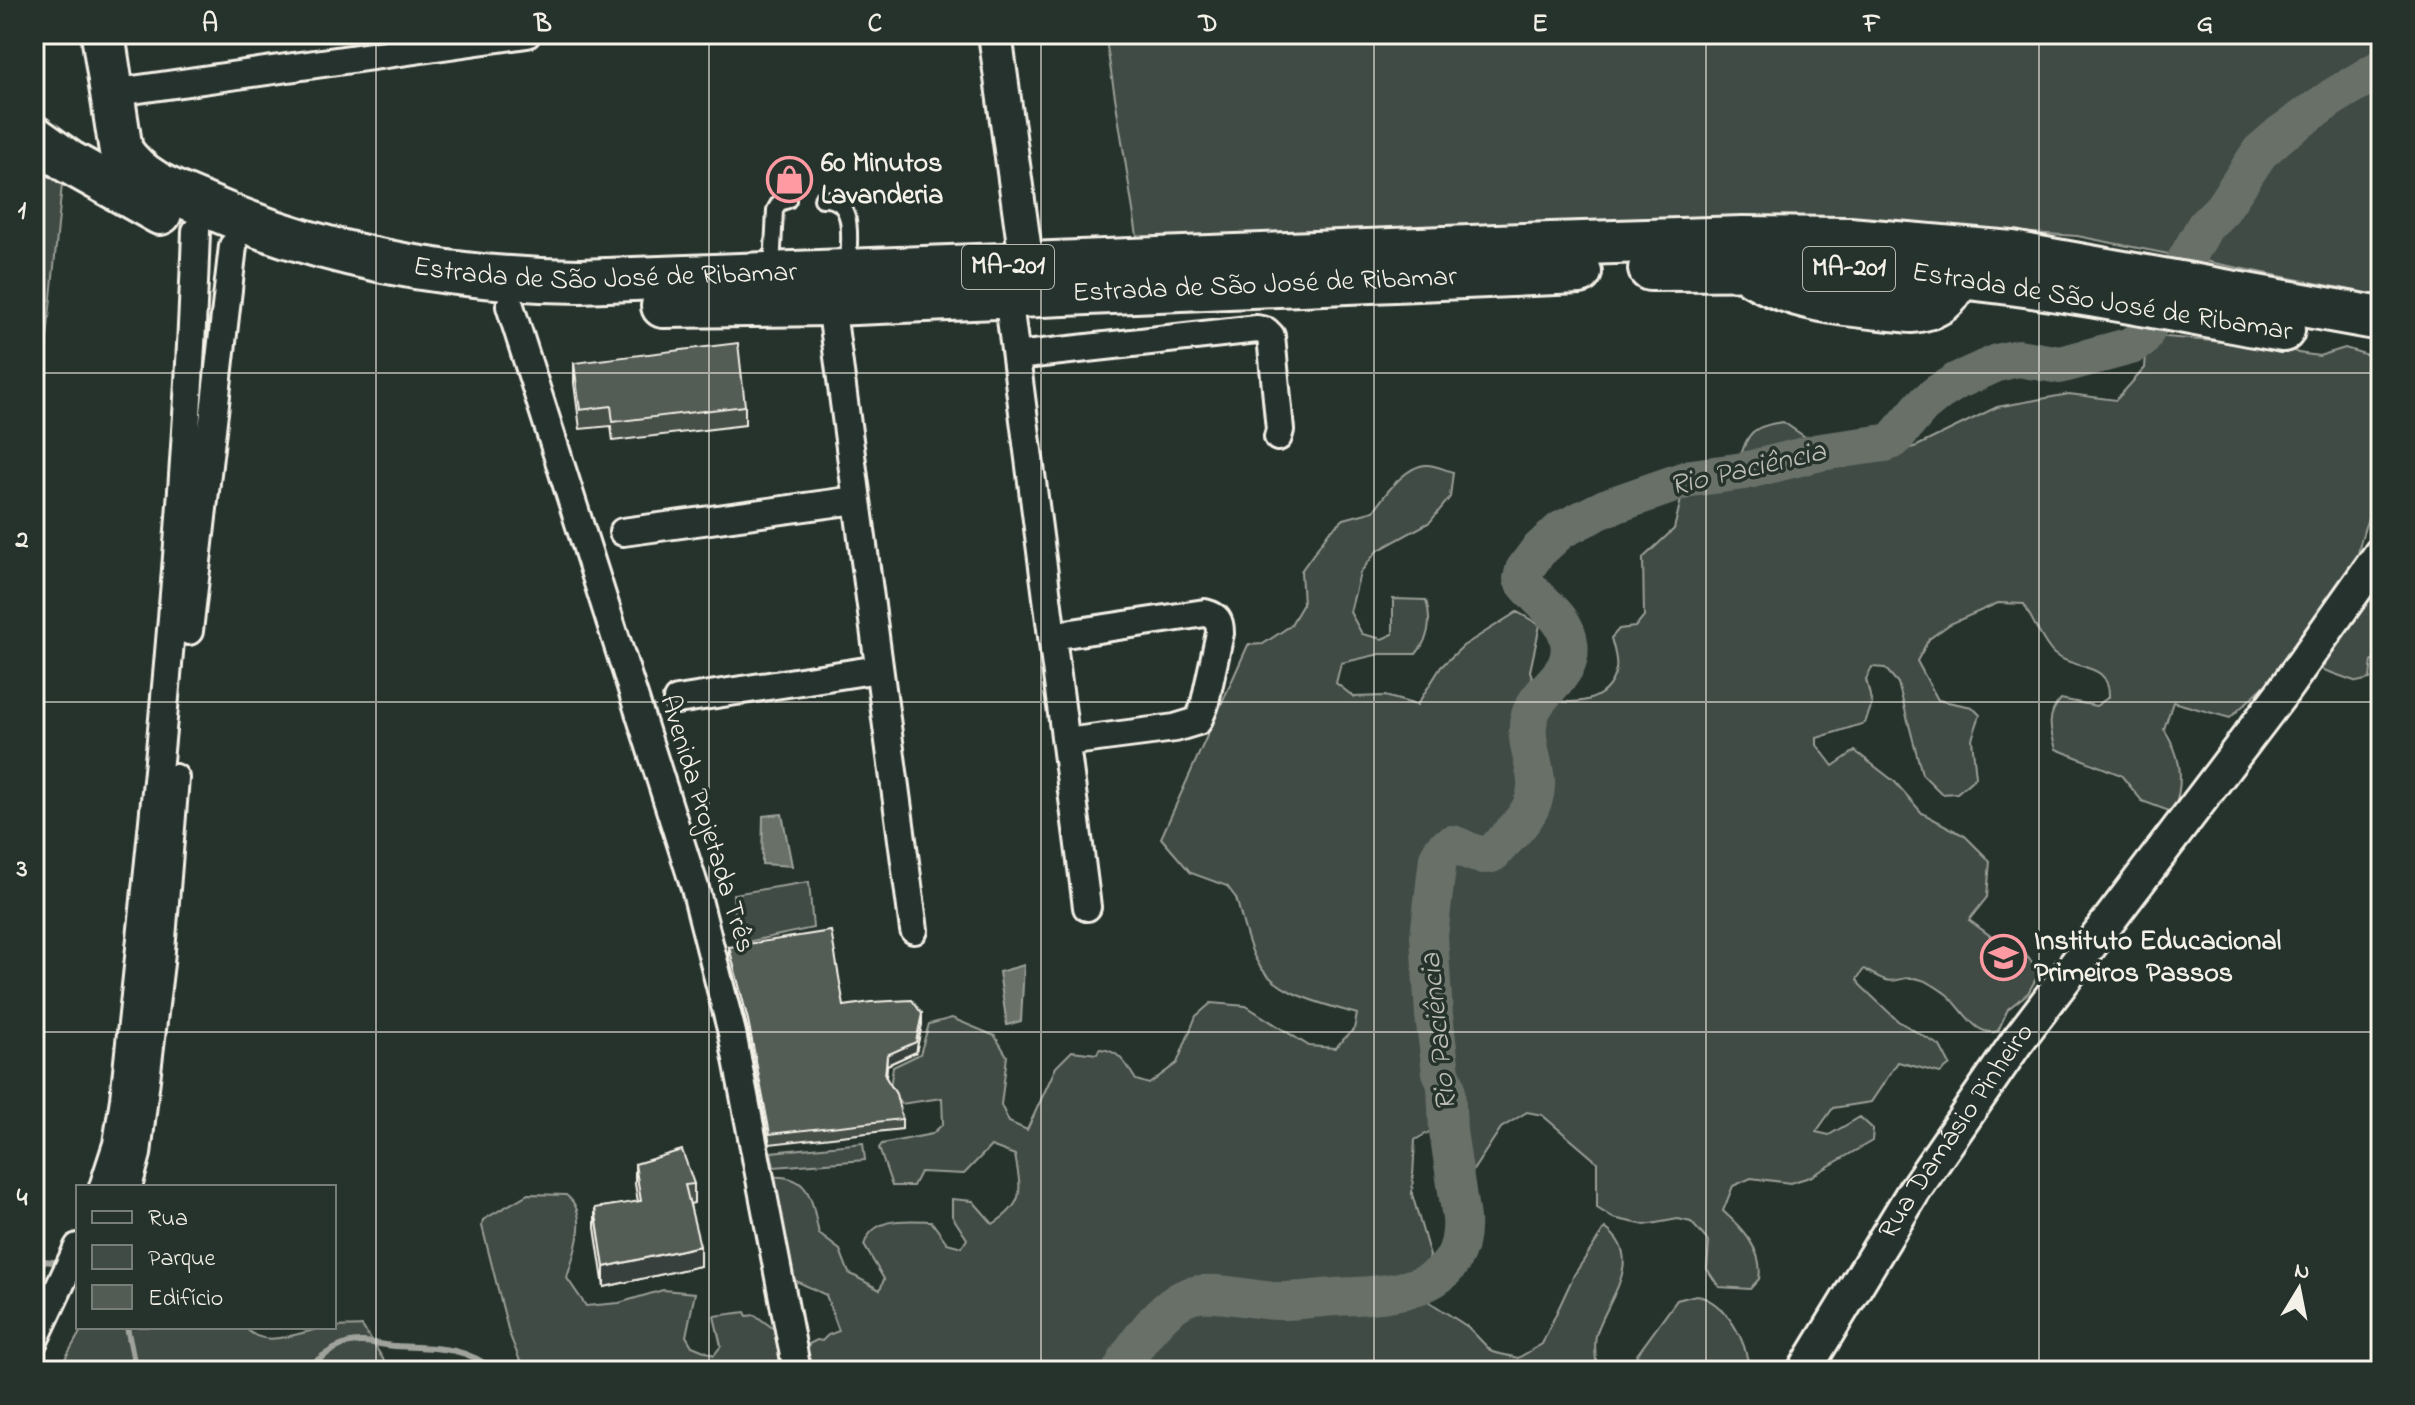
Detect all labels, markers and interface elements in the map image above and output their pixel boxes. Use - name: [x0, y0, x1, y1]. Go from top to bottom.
- text: A: [202, 6, 218, 44]
- text: B: [533, 6, 552, 44]
- text: C: [868, 6, 882, 44]
- text: D: [1197, 6, 1218, 44]
- text: E: [1532, 6, 1548, 44]
- text: F: [1862, 6, 1881, 44]
- text: G: [2197, 6, 2213, 44]
- place label: 60 Minutos Lavanderia: [821, 144, 943, 217]
- shop icon: 60 Minutos Lavanderia: [766, 156, 814, 204]
- text: 1: [18, 193, 27, 231]
- road number: MA-201: [962, 245, 1054, 289]
- street label: Estrada de São José de Ribamar: [410, 246, 798, 302]
- road number: MA-201: [1803, 247, 1895, 291]
- street label: Estrada de São José de Ribamar: [1909, 253, 2295, 353]
- street label: Estrada de São José de Ribamar: [1072, 257, 1458, 314]
- water label: Rio Paciência: [1666, 431, 1831, 509]
- text: 2: [15, 522, 29, 560]
- street label: Avenida Projetada Três: [647, 690, 765, 958]
- text: 3: [16, 851, 28, 889]
- place label: Instituto Educacional Primeiros Passos: [2034, 922, 2282, 995]
- school or university icon: Instituto Educacional Primeiros Passos: [1979, 934, 2027, 982]
- water label: Rio Paciência: [1410, 950, 1470, 1113]
- street label: Rua Damásio Pinheiro: [1868, 1015, 2044, 1248]
- text: 4: [17, 1180, 28, 1218]
- legend: [76, 1185, 336, 1329]
- text: Rua: [148, 1202, 188, 1237]
- text: Parque: [148, 1242, 215, 1277]
- north arrow: [2259, 1249, 2339, 1329]
- text: N: [2292, 1255, 2312, 1289]
- text: Edifício: [148, 1282, 223, 1317]

